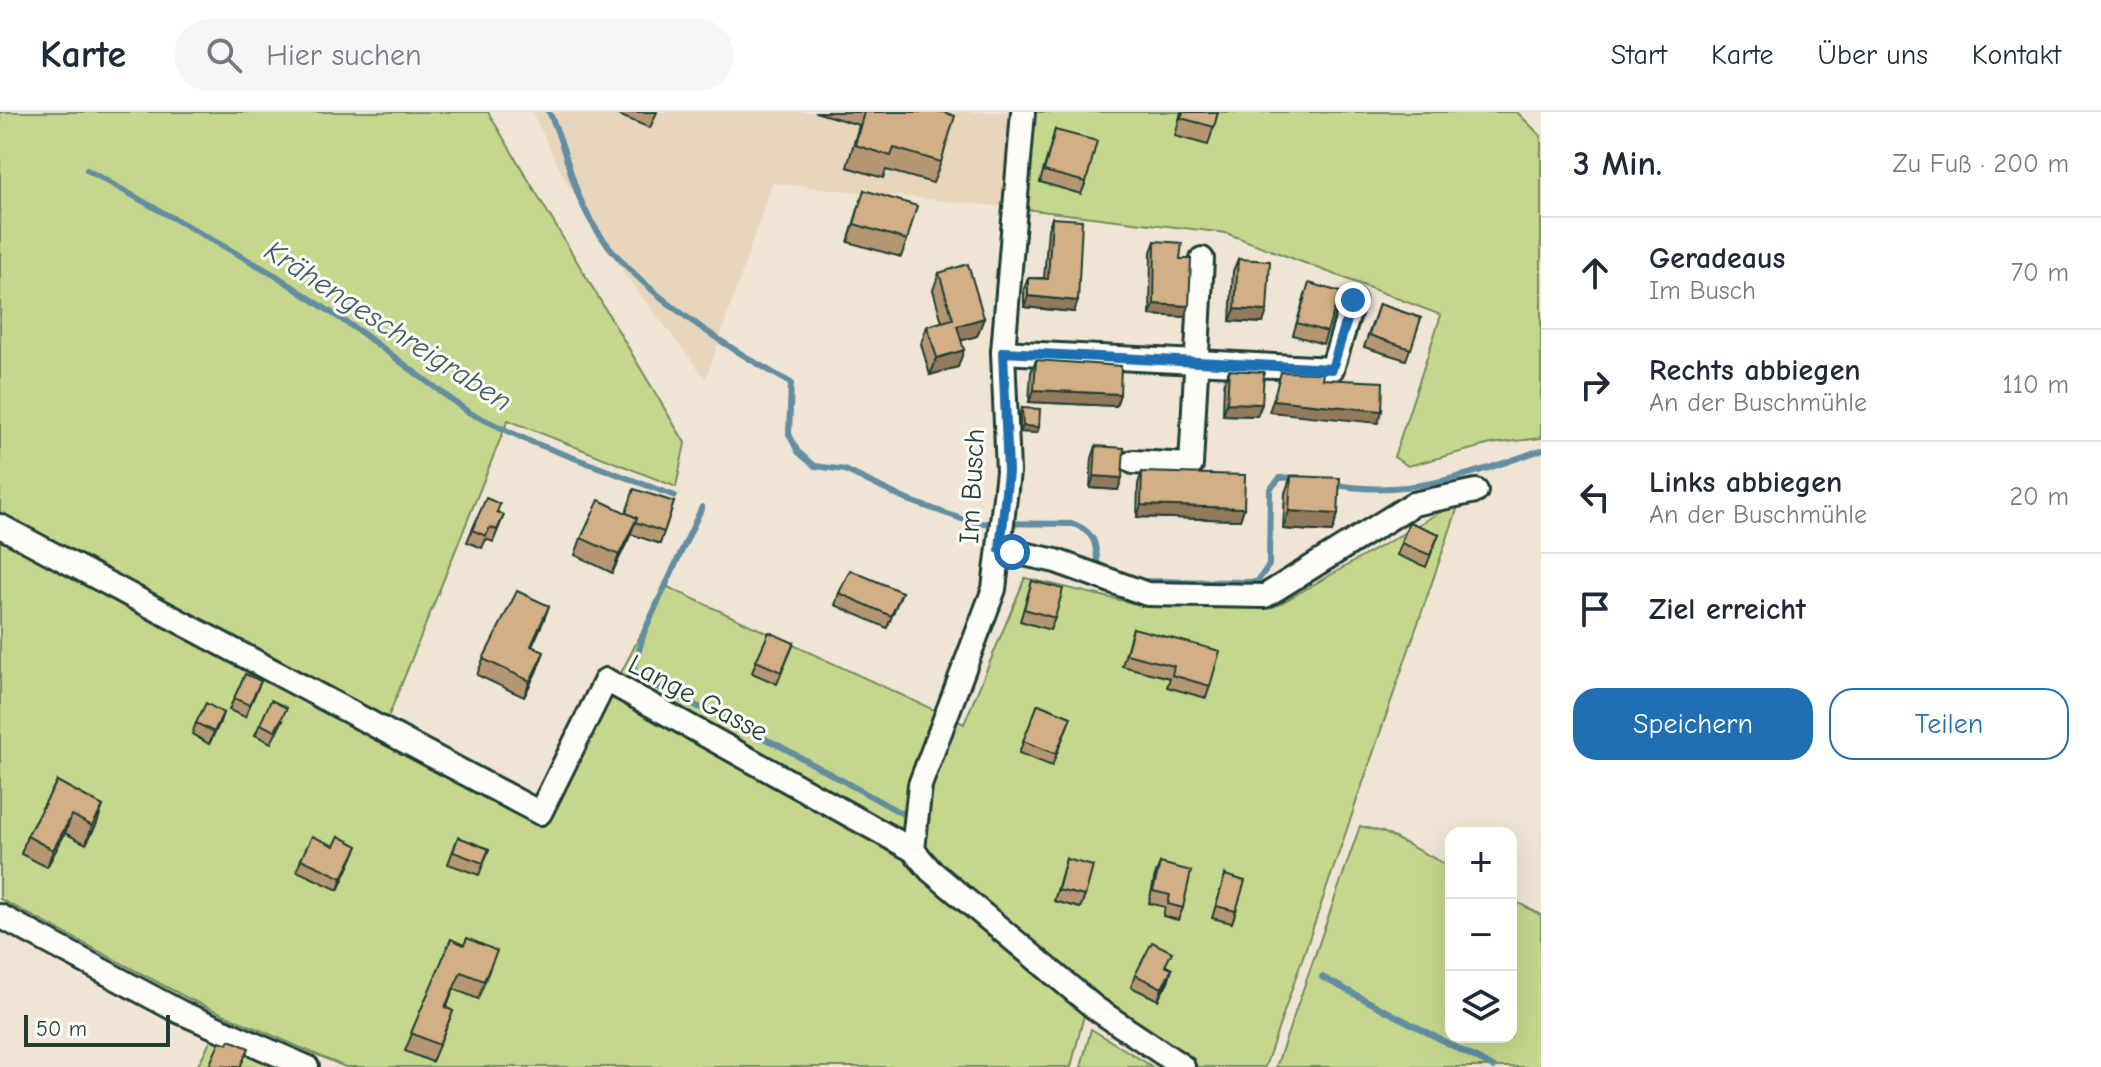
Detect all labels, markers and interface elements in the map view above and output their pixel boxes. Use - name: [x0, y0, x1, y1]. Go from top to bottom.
- search box: [174, 19, 734, 91]
- text: Karte: [40, 33, 126, 77]
- icon: search: [202, 33, 246, 77]
- text: Hier suchen: [266, 38, 422, 73]
- text: Start: [1611, 39, 1667, 71]
- text: Karte: [1711, 39, 1774, 71]
- text: Über uns: [1818, 39, 1928, 71]
- text: Kontakt: [1972, 39, 2061, 71]
- text: 3 Min.: [1573, 144, 1662, 184]
- text: Zu Fuß · 200 m: [1893, 149, 2069, 179]
- water label: Krähengeschreigraben: [258, 233, 518, 419]
- text: Geradeaus: [1649, 241, 1785, 276]
- icon: ahead: [1573, 251, 1617, 295]
- text: 70 m: [2011, 258, 2069, 288]
- text: Im Busch: [1649, 276, 1756, 306]
- route end: [1335, 282, 1371, 318]
- text: Rechts abbiegen: [1649, 353, 1861, 388]
- icon: right: [1573, 363, 1617, 407]
- text: 110 m: [2002, 370, 2069, 400]
- text: An der Buschmühle: [1649, 388, 1867, 418]
- street label: Im Busch: [953, 428, 991, 544]
- text: Links abbiegen: [1649, 465, 1842, 500]
- icon: left: [1573, 475, 1617, 519]
- text: 20 m: [2009, 482, 2069, 512]
- text: An der Buschmühle: [1649, 500, 1867, 530]
- route start: [994, 534, 1030, 570]
- icon: arrive: [1573, 587, 1617, 631]
- text: Ziel erreicht: [1649, 592, 1806, 627]
- street label: Lange Gasse: [623, 648, 773, 748]
- button: Speichern: [1573, 688, 1813, 760]
- button: Teilen: [1829, 688, 2069, 760]
- map controls: [1445, 827, 1517, 1043]
- button: +: [1445, 827, 1517, 899]
- button: −: [1445, 899, 1517, 971]
- button: layers: [1445, 971, 1517, 1043]
- scale bar: [24, 1011, 170, 1047]
- text: 50 m: [36, 1016, 87, 1042]

